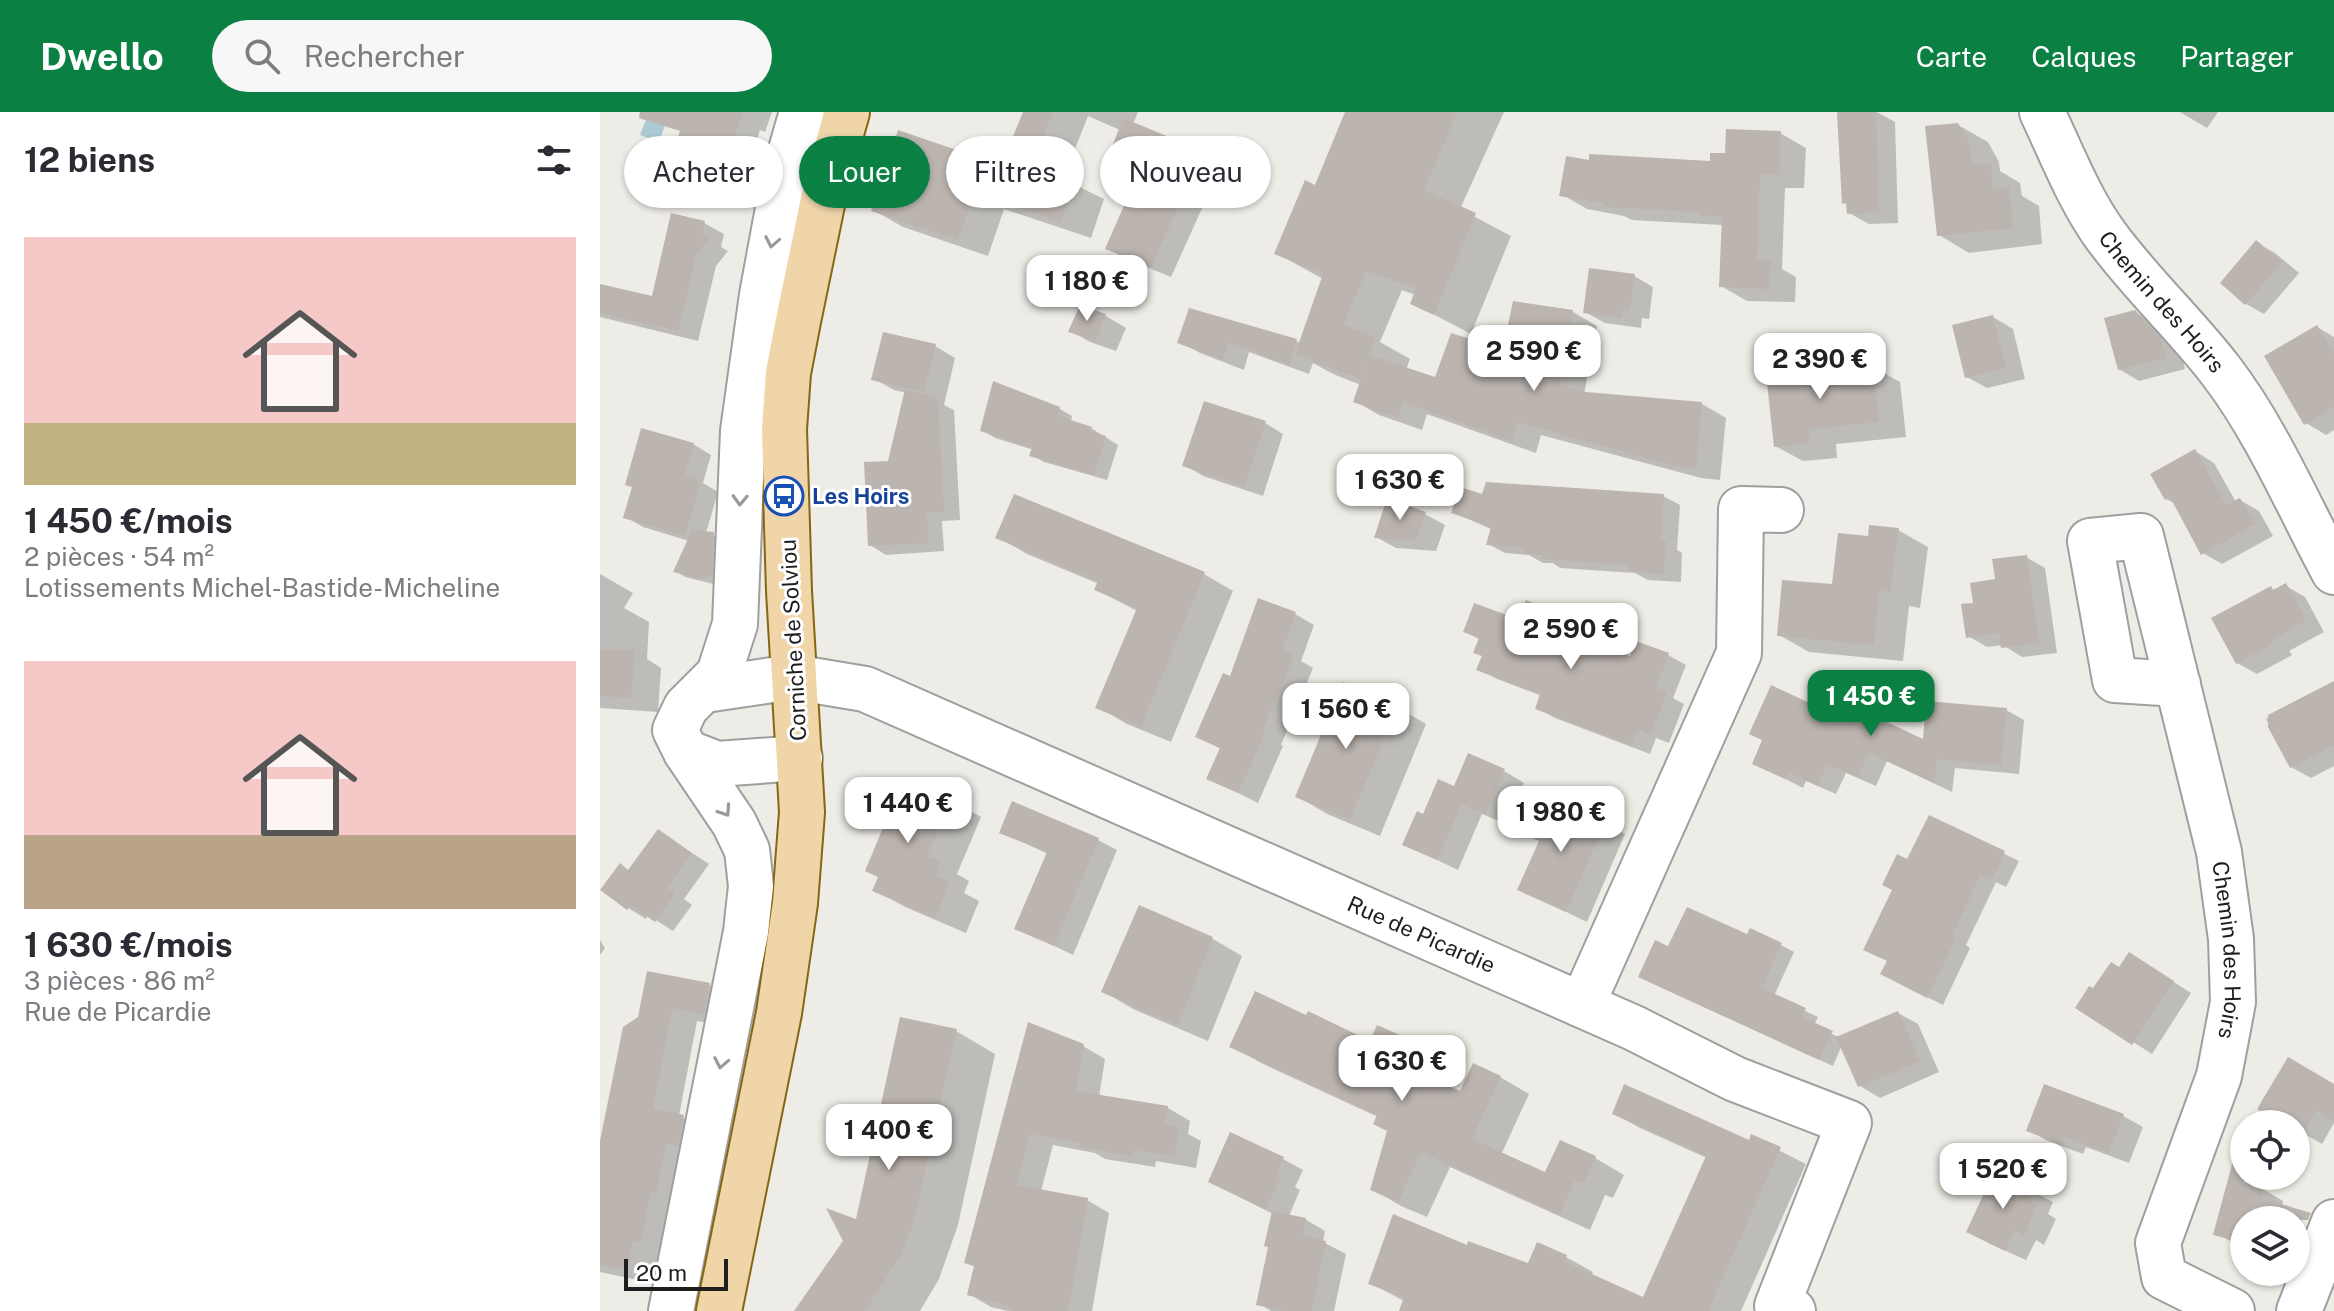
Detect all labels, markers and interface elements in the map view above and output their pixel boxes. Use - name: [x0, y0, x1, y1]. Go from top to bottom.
- search box: [212, 20, 772, 92]
- text: Dwello: [40, 34, 164, 79]
- icon: search: [240, 34, 284, 78]
- text: Rechercher: [304, 38, 465, 74]
- text: Carte: [1916, 40, 1987, 73]
- text: Calques: [2031, 40, 2136, 73]
- text: Partager: [2180, 40, 2294, 73]
- chip: Acheter: [624, 136, 783, 208]
- chip: Louer: [799, 136, 930, 208]
- chip: Filtres: [946, 136, 1084, 208]
- chip: Nouveau: [1100, 136, 1271, 208]
- icon: filters: [532, 138, 576, 182]
- text: 12 biens: [24, 140, 155, 180]
- street label: Chemin des Hoirs: [2094, 226, 2230, 378]
- one-way arrow: [764, 236, 781, 249]
- pin: 1 180 €: [1013, 255, 1161, 323]
- text: 1 180 €: [1044, 265, 1130, 296]
- icon: home: [228, 289, 372, 433]
- pin: 2 590 €: [1460, 325, 1608, 393]
- pin: 2 390 €: [1746, 333, 1894, 401]
- text: 2 590 €: [1486, 335, 1582, 366]
- text: 2 390 €: [1772, 343, 1868, 374]
- pin: 1 630 €: [1326, 454, 1474, 522]
- text: 1 630 €: [1355, 464, 1445, 495]
- bus stop icon: Les Hoirs: [763, 475, 805, 517]
- place label: Les Hoirs: [812, 483, 909, 509]
- one-way arrow: [732, 494, 749, 507]
- text: 1 450 €/mois: [24, 501, 233, 541]
- street label: Corniche de Solviou: [775, 538, 811, 742]
- text: 2 pièces · 54 m²: [24, 541, 214, 572]
- text: Lotissements Michel-Bastide-Micheline: [24, 572, 500, 603]
- pin: 2 590 €: [1497, 603, 1645, 671]
- text: 2 590 €: [1523, 613, 1619, 644]
- pin: 1 450 €: [1797, 670, 1945, 738]
- text: 1 450 €: [1826, 680, 1916, 711]
- pin: 1 560 €: [1272, 683, 1420, 751]
- text: 1 560 €: [1300, 693, 1392, 724]
- icon: home: [228, 713, 372, 857]
- pin: 1 440 €: [834, 777, 982, 845]
- pin: 1 980 €: [1487, 786, 1635, 854]
- text: 1 440 €: [863, 787, 953, 818]
- text: 1 980 €: [1516, 796, 1606, 827]
- one-way arrow: [715, 803, 730, 817]
- street label: Chemin des Hoirs: [2207, 860, 2246, 1041]
- street label: Rue de Picardie: [1343, 890, 1499, 978]
- text: 1 630 €/mois: [24, 925, 233, 965]
- text: 3 pièces · 86 m²: [24, 965, 215, 996]
- text: Rue de Picardie: [24, 996, 212, 1027]
- pin: 1 630 €: [1328, 1035, 1476, 1103]
- text: 1 630 €: [1357, 1045, 1447, 1076]
- one-way arrow: [714, 1056, 731, 1069]
- pin: 1 400 €: [815, 1104, 963, 1172]
- map controls: [2230, 1110, 2310, 1286]
- button: locate: [2230, 1110, 2310, 1190]
- text: 1 400 €: [844, 1114, 934, 1145]
- pin: 1 520 €: [1929, 1143, 2077, 1211]
- text: 1 520 €: [1958, 1153, 2048, 1184]
- button: layers: [2230, 1206, 2310, 1286]
- scale bar: [624, 1255, 728, 1291]
- text: 20 m: [636, 1260, 687, 1286]

